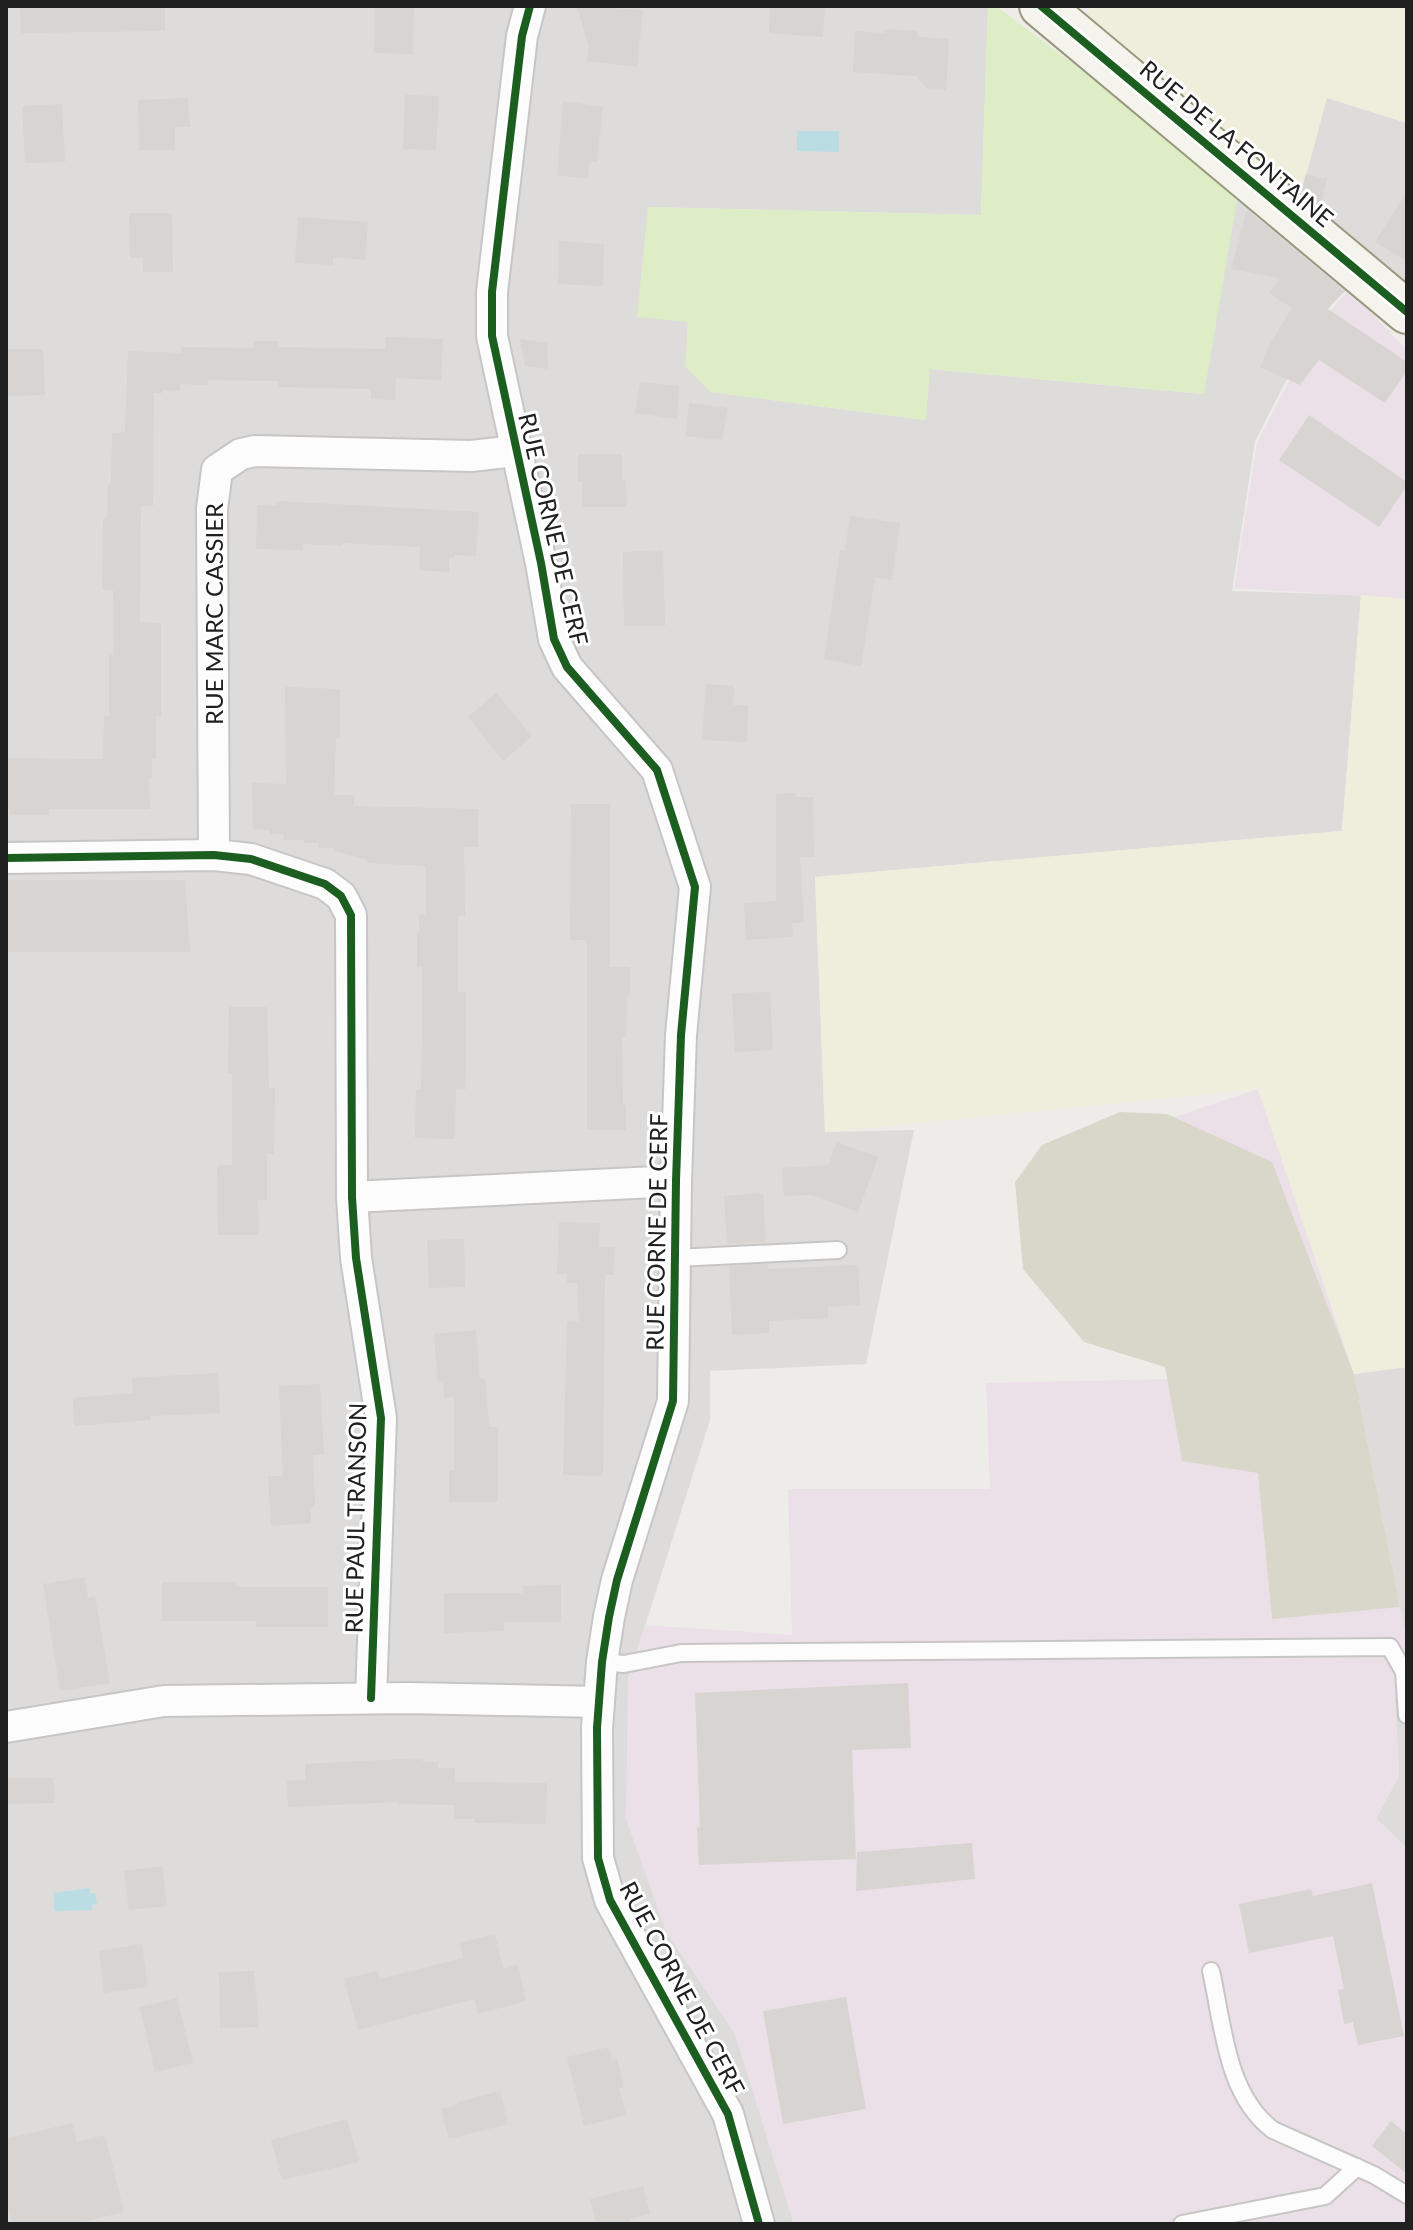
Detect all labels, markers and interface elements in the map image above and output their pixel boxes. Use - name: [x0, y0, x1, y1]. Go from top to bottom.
- street label: RUE DE LA FONTAINE: [1134, 54, 1340, 232]
- street label: RUE CORNE DE CERF: [513, 410, 595, 648]
- street label: RUE MARC CASSIER: [199, 503, 228, 725]
- street label: RUE CORNE DE CERF: [639, 1113, 673, 1351]
- street label: RUE PAUL TRANSON: [338, 1402, 372, 1634]
- street label: RUE CORNE DE CERF: [614, 1876, 752, 2100]

